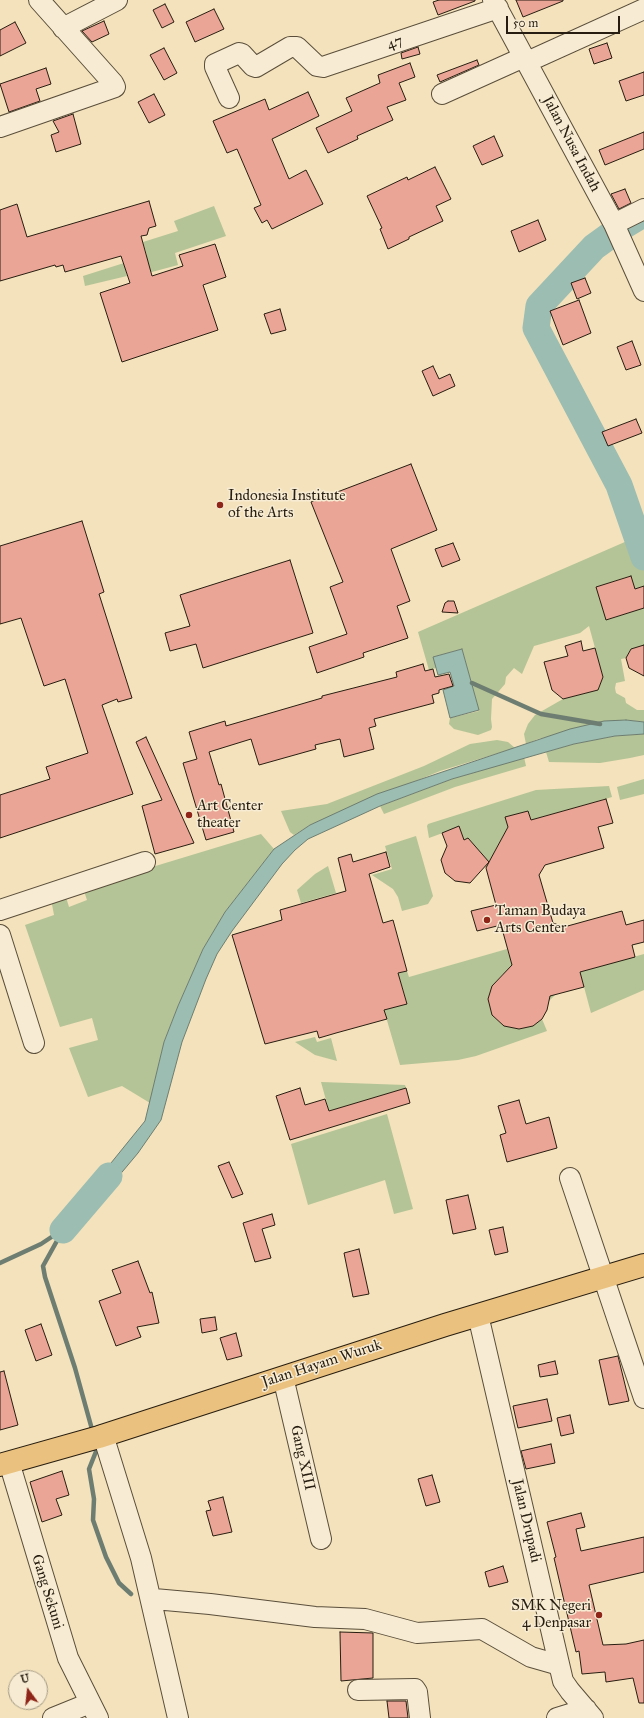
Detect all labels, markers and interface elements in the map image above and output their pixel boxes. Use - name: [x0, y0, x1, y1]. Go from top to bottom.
- scale bar: [508, 8, 622, 34]
- text: 50 m: [513, 16, 538, 30]
- street label: 47: [385, 32, 405, 54]
- street label: Jalan Nusa Indah: [538, 93, 604, 195]
- place label: Indonesia Institute of the Arts: [228, 487, 346, 522]
- marker: Indonesia Institute of the Arts: [215, 500, 225, 510]
- place label: Art Center theater: [197, 797, 263, 832]
- marker: Art Center theater: [184, 810, 194, 820]
- place label: Taman Budaya Arts Center: [495, 902, 586, 937]
- marker: Taman Budaya Arts Center: [482, 915, 492, 925]
- street label: Jalan Hayam Wuruk: [260, 1336, 384, 1392]
- street label: Gang XIII: [286, 1424, 318, 1492]
- street label: Jalan Drupadi: [508, 1478, 544, 1564]
- street label: Gang Sekuni: [27, 1552, 67, 1632]
- place label: SMK Negeri 4 Denpasar: [511, 1597, 591, 1632]
- marker: SMK Negeri 4 Denpasar: [594, 1610, 604, 1620]
- north arrow: [8, 1670, 48, 1710]
- text: U: [19, 1671, 31, 1686]

